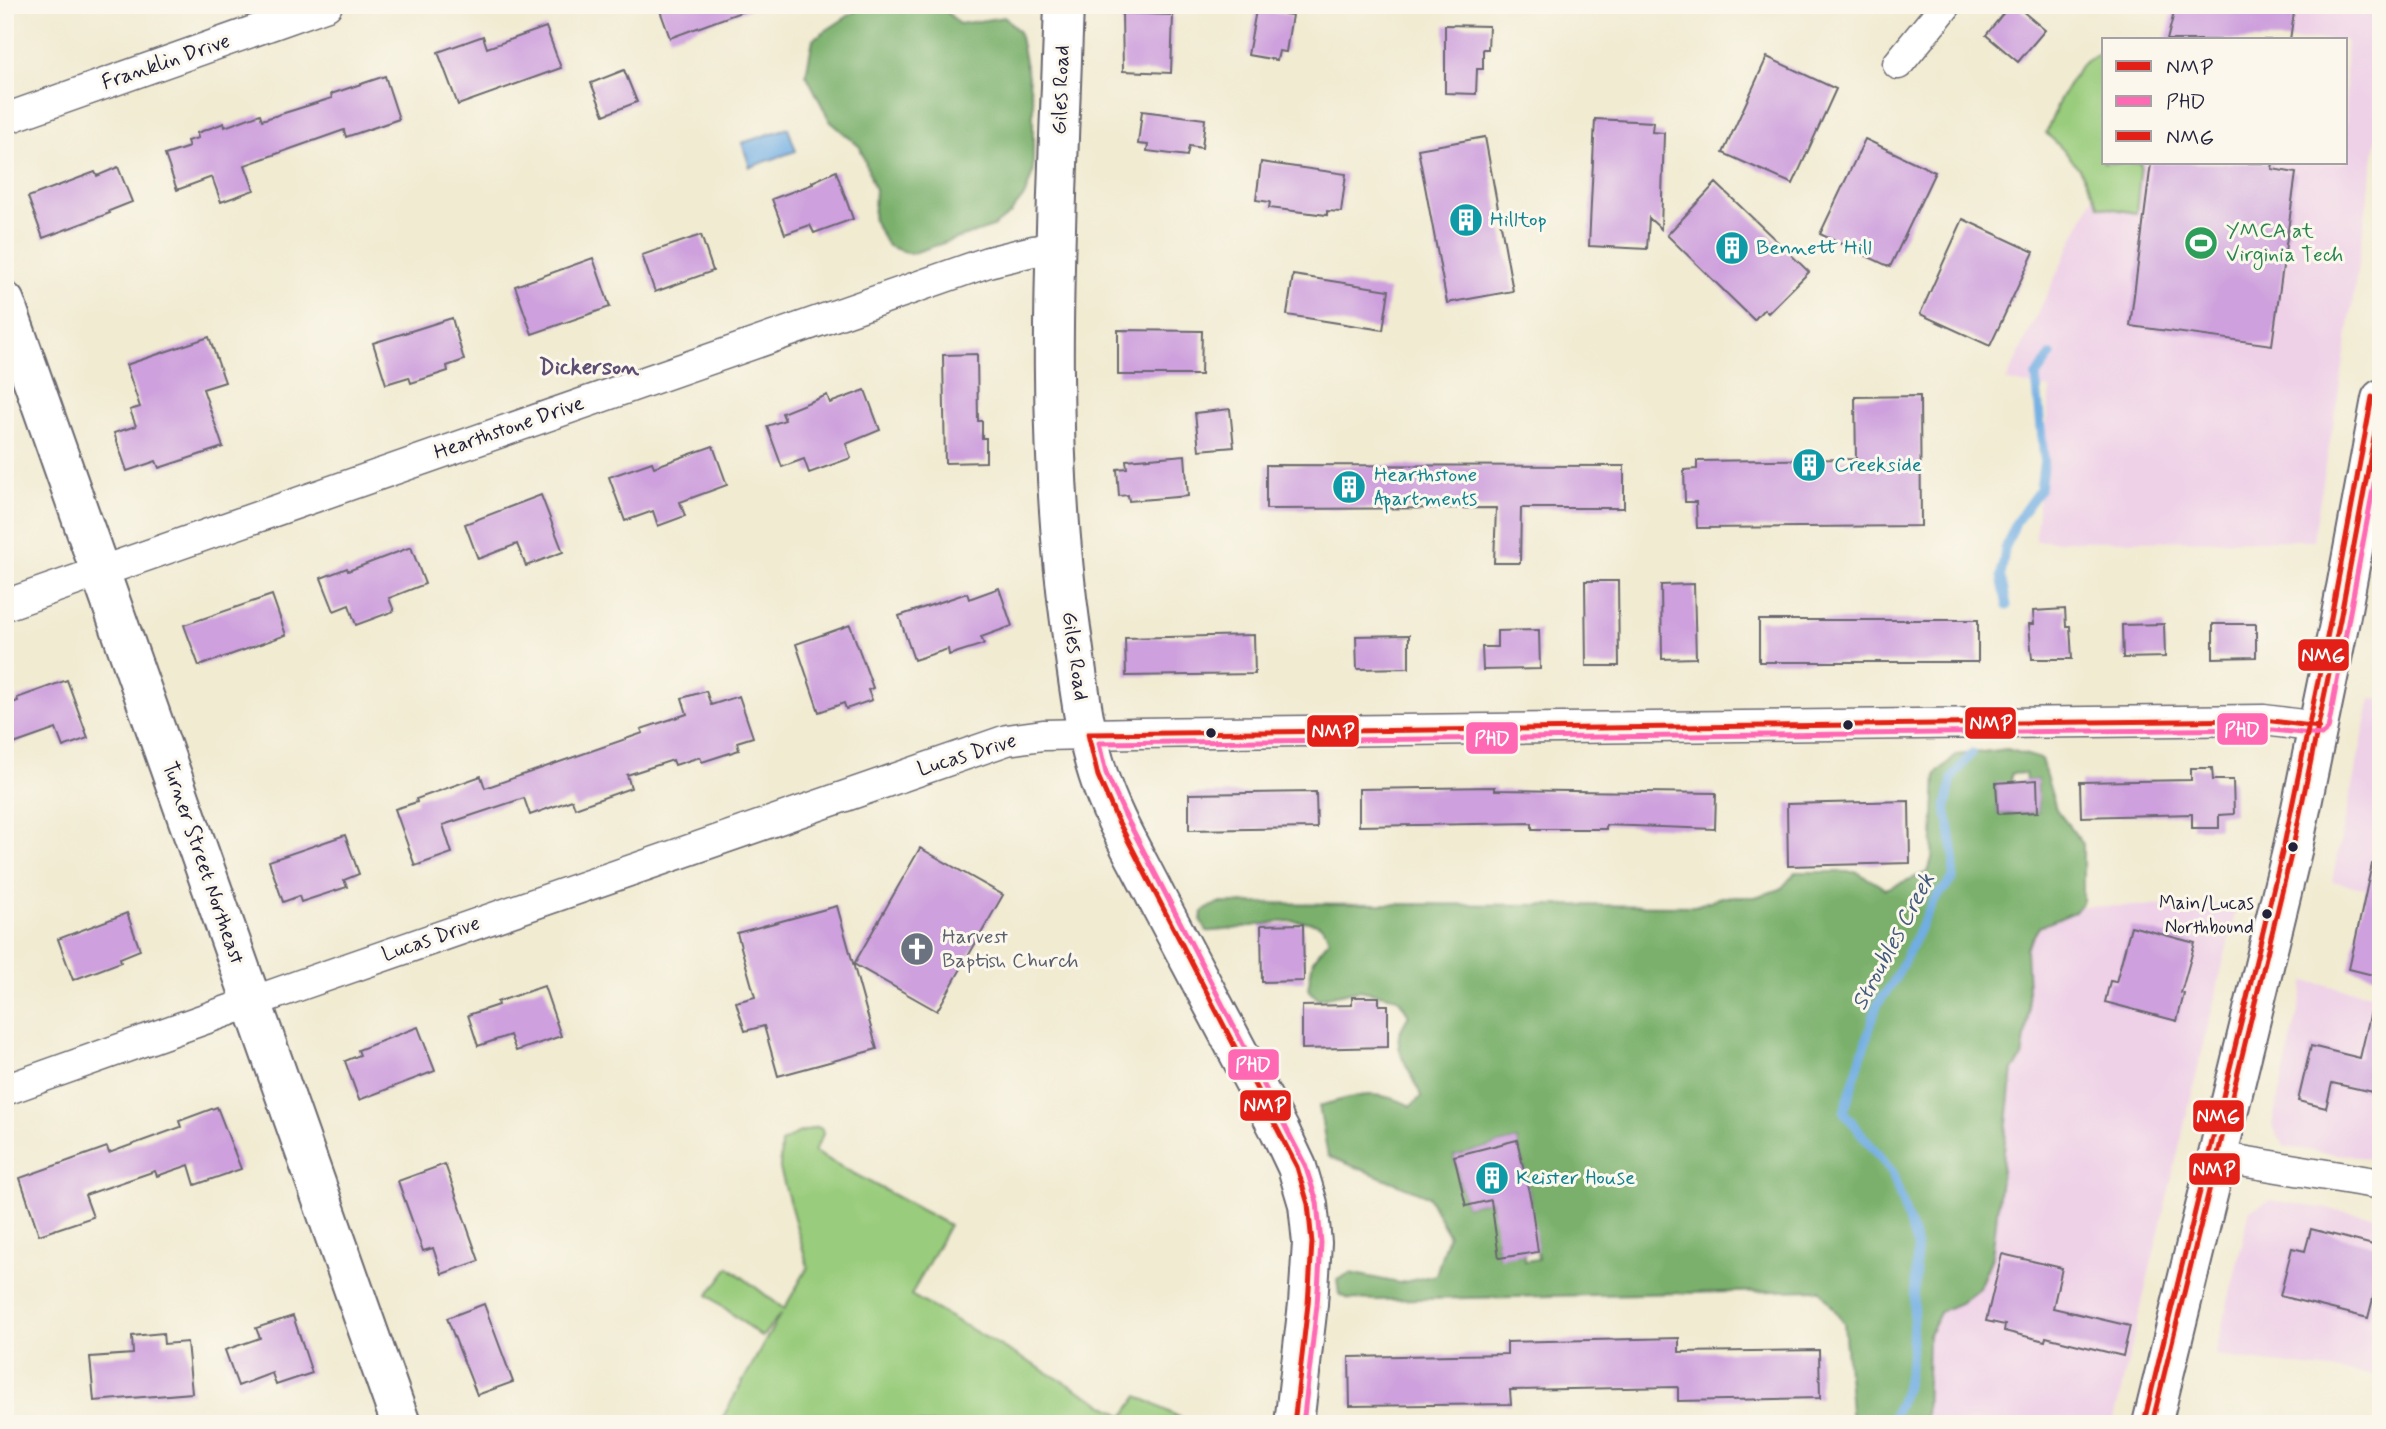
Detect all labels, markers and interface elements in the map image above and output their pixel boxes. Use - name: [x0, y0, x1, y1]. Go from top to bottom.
- street label: Franklin Drive: [98, 27, 234, 97]
- legend: [2102, 38, 2348, 164]
- street label: Giles Road: [1045, 45, 1077, 135]
- text: NMP: [2166, 54, 2214, 82]
- text: PHD: [2166, 88, 2205, 116]
- text: NMG: [2166, 124, 2214, 152]
- building icon: Hilltop: [1447, 201, 1485, 239]
- place label: Hilltop: [1490, 206, 1547, 234]
- place label: YMCA at Virginia Tech: [2226, 217, 2343, 270]
- sports icon: YMCA at Virginia Tech: [2182, 224, 2220, 262]
- building icon: Bennett Hill: [1713, 229, 1751, 267]
- place label: Bennett Hill: [1756, 234, 1872, 262]
- district label: Dickerson: [539, 353, 640, 383]
- street label: Hearthstone Drive: [430, 389, 588, 467]
- building icon: Creekside: [1790, 446, 1828, 484]
- place label: Creekside: [1834, 451, 1922, 479]
- place label: Hearthstone Apartments: [1374, 461, 1477, 514]
- building icon: Hearthstone Apartments: [1330, 468, 1368, 506]
- street label: Giles Road: [1055, 610, 1095, 702]
- line badge: NMG: [2297, 638, 2350, 672]
- text: NMG: [2301, 644, 2345, 669]
- line badge: NMP: [1964, 706, 2017, 740]
- text: NMP: [1970, 712, 2013, 737]
- line badge: PHD: [2216, 712, 2269, 746]
- line badge: NMP: [1306, 714, 1360, 748]
- unlabelled marker: [1841, 718, 1855, 732]
- text: PHD: [2224, 718, 2260, 743]
- text: NMP: [1312, 720, 1355, 745]
- line badge: PHD: [1465, 721, 1519, 755]
- unlabelled marker: [1204, 726, 1218, 740]
- street label: Lucas Drive: [914, 727, 1020, 783]
- text: PHD: [1474, 727, 1510, 752]
- street label: Turner Street Northeast: [155, 758, 251, 969]
- unlabelled marker: [2286, 840, 2300, 854]
- water label: Stroubles Creek: [1845, 868, 1943, 1016]
- place label: Main/Lucas Northbound: [2159, 891, 2254, 940]
- marker: Main/Lucas Northbound: [2260, 907, 2274, 921]
- street label: Lucas Drive: [378, 909, 484, 969]
- place label: Harvest Baptish Church: [942, 923, 1078, 975]
- church icon: Harvest Baptish Church: [898, 930, 936, 968]
- line badge: PHD: [1227, 1048, 1280, 1081]
- text: PHD: [1235, 1053, 1271, 1078]
- line badge: NMP: [1239, 1089, 1292, 1122]
- text: NMP: [1244, 1094, 1287, 1119]
- line badge: NMG: [2192, 1099, 2245, 1133]
- text: NMG: [2196, 1105, 2240, 1130]
- line badge: NMP: [2188, 1152, 2241, 1186]
- text: NMP: [2193, 1158, 2236, 1183]
- building icon: Keister House: [1473, 1159, 1511, 1197]
- place label: Keister House: [1516, 1164, 1635, 1192]

